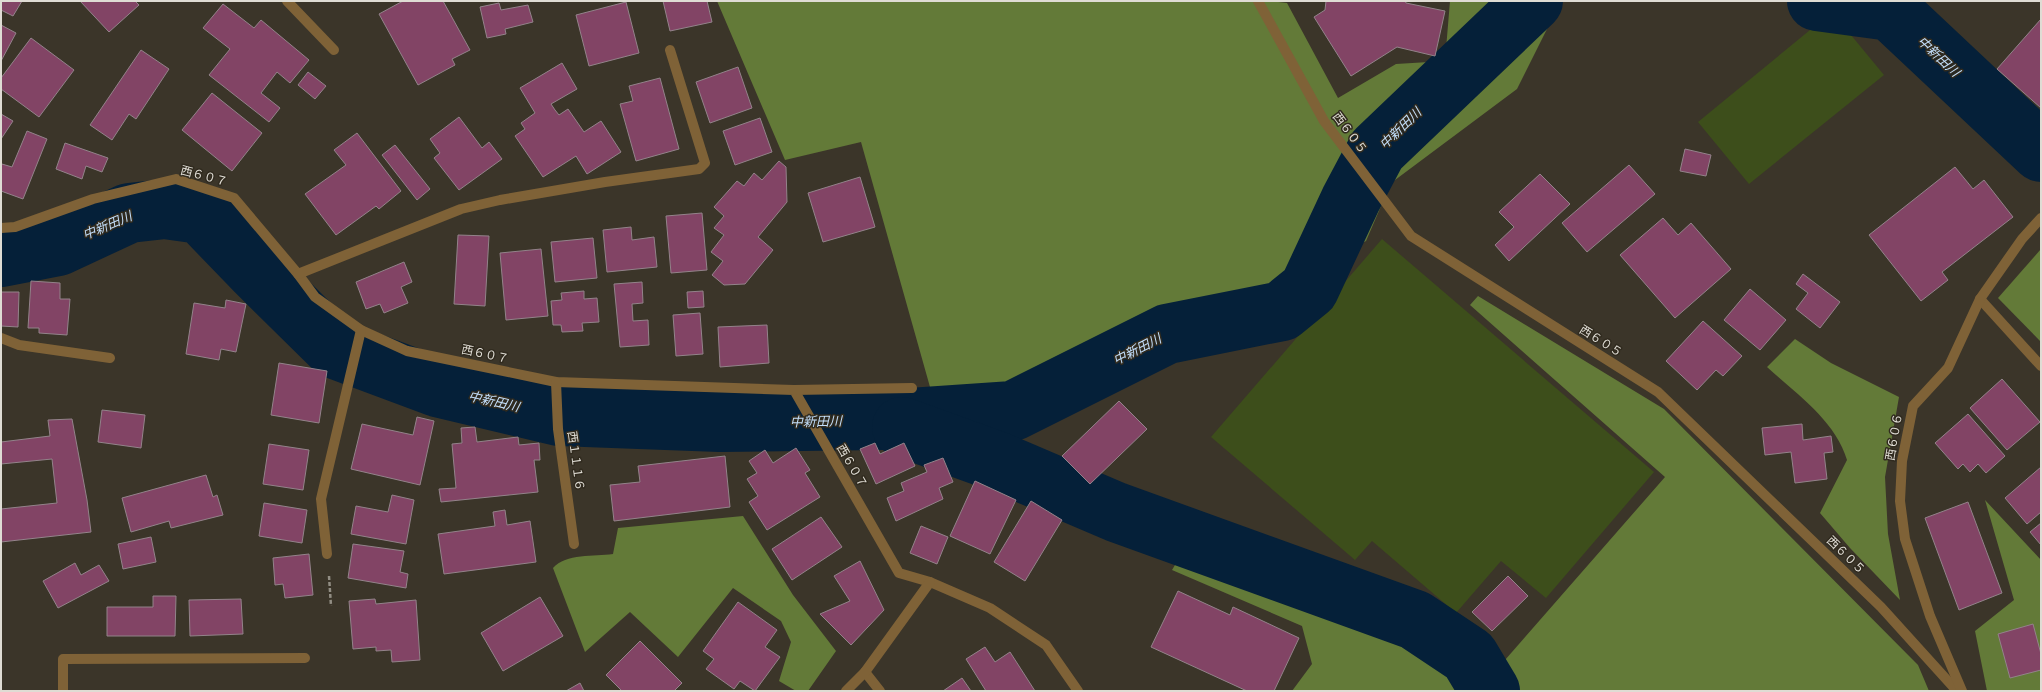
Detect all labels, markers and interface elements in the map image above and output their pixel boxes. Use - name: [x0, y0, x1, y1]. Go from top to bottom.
- water label: 中新田川: [1915, 32, 1966, 81]
- water label: 中新田川: [1375, 102, 1426, 152]
- street label: 西６０５: [1330, 108, 1372, 156]
- street label: 西６０７: [179, 161, 230, 189]
- water label: 中新田川: [80, 206, 136, 243]
- street label: 西６０５: [1577, 321, 1626, 360]
- water label: 中新田川: [1110, 328, 1166, 368]
- street label: 西６０７: [460, 340, 510, 366]
- water label: 中新田川: [467, 386, 523, 415]
- water label: 中新田川: [790, 412, 844, 429]
- street label: 西６０６: [1881, 412, 1905, 462]
- street label: 西１１１６: [565, 430, 589, 492]
- street label: 西６０７: [834, 441, 872, 490]
- street label: 西６０５: [1824, 532, 1870, 577]

